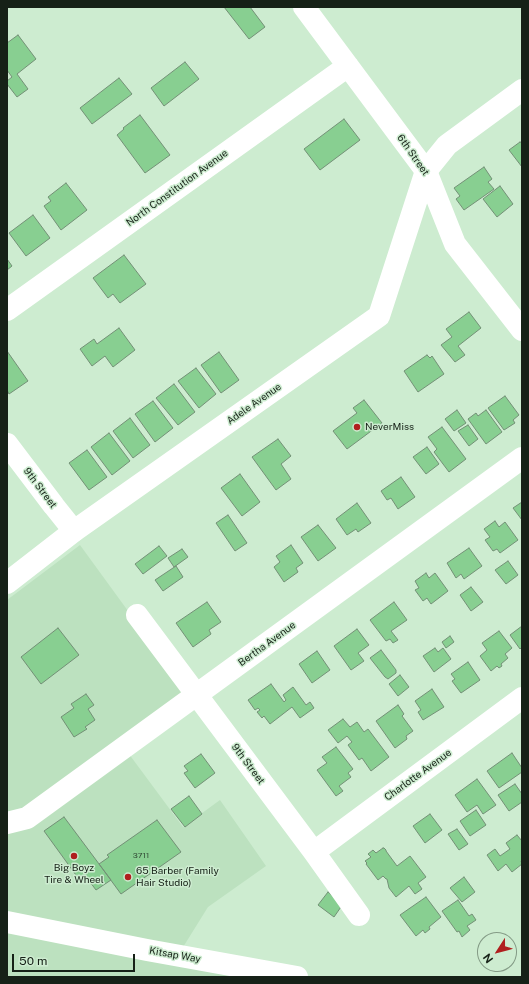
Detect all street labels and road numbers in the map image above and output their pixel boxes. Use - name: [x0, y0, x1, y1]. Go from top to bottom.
- street label: 6th Street: [394, 132, 432, 178]
- street label: North Constitution Avenue: [124, 147, 230, 229]
- street label: Adele Avenue: [224, 381, 284, 427]
- street label: 9th Street: [21, 465, 59, 511]
- street label: Bertha Avenue: [236, 619, 298, 669]
- street label: 9th Street: [229, 741, 267, 787]
- street label: Charlotte Avenue: [382, 747, 454, 803]
- street label: Kitsap Way: [148, 945, 202, 965]

